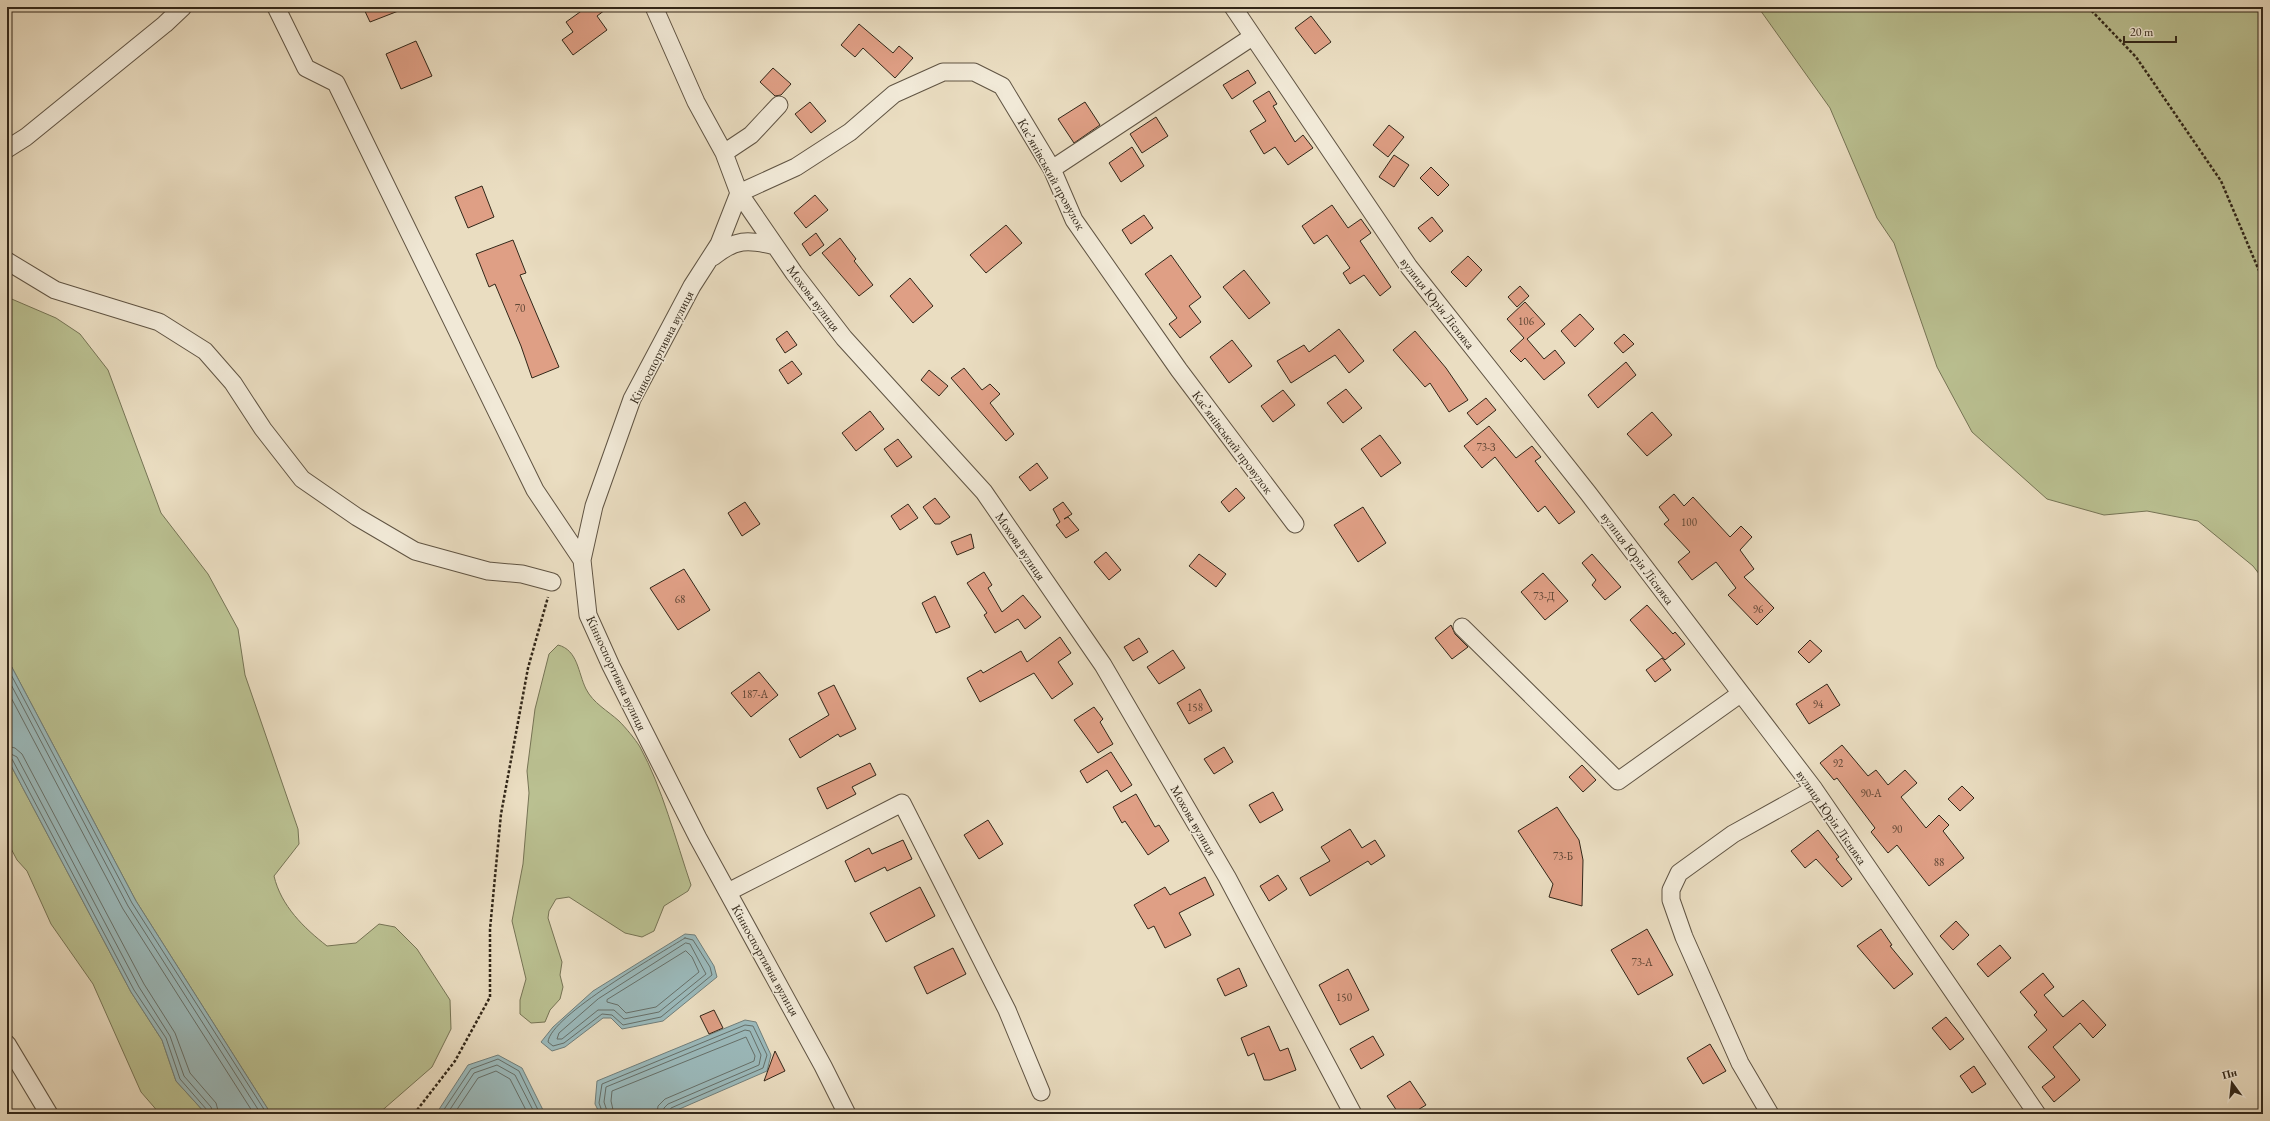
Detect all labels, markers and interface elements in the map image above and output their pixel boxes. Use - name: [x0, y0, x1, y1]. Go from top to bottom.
- scale bar: [2124, 18, 2176, 44]
- text: 20 m: [2130, 24, 2154, 40]
- street label: Касʼянівський провулок: [1014, 115, 1090, 234]
- street label: вулиця Юрія Лісняка: [1396, 254, 1479, 353]
- street label: Мохова вулиця: [783, 262, 844, 335]
- street label: Кінноспортивна вулиця: [625, 287, 698, 407]
- house number: 70: [515, 301, 525, 315]
- house number: 106: [1518, 314, 1535, 328]
- street label: Касʼянівський провулок: [1188, 387, 1277, 498]
- house number: 73-З: [1476, 440, 1496, 454]
- street label: вулиця Юрія Лісняка: [1597, 508, 1679, 609]
- street label: Мохова вулиця: [992, 509, 1050, 584]
- house number: 100: [1681, 515, 1697, 529]
- house number: 73-Д: [1533, 589, 1555, 603]
- house number: 68: [675, 592, 685, 606]
- house number: 96: [1753, 602, 1764, 616]
- street label: Кінноспортивна вулиця: [582, 613, 651, 734]
- house number: 187-А: [742, 687, 769, 701]
- house number: 94: [1813, 697, 1824, 711]
- house number: 158: [1187, 700, 1203, 714]
- house number: 92: [1833, 756, 1844, 770]
- street label: вулиця Юрія Лісняка: [1793, 767, 1871, 869]
- street label: Мохова вулиця: [1167, 782, 1221, 859]
- house number: 90-А: [1860, 786, 1882, 800]
- house number: 90: [1892, 822, 1902, 836]
- house number: 73-Б: [1553, 849, 1574, 863]
- house number: 88: [1934, 855, 1944, 869]
- street label: Кінноспортивна вулиця: [728, 901, 803, 1019]
- house number: 73-А: [1631, 955, 1653, 969]
- house number: 150: [1336, 990, 1352, 1004]
- north arrow: [2212, 1063, 2252, 1103]
- text: Пн: [2220, 1064, 2239, 1082]

